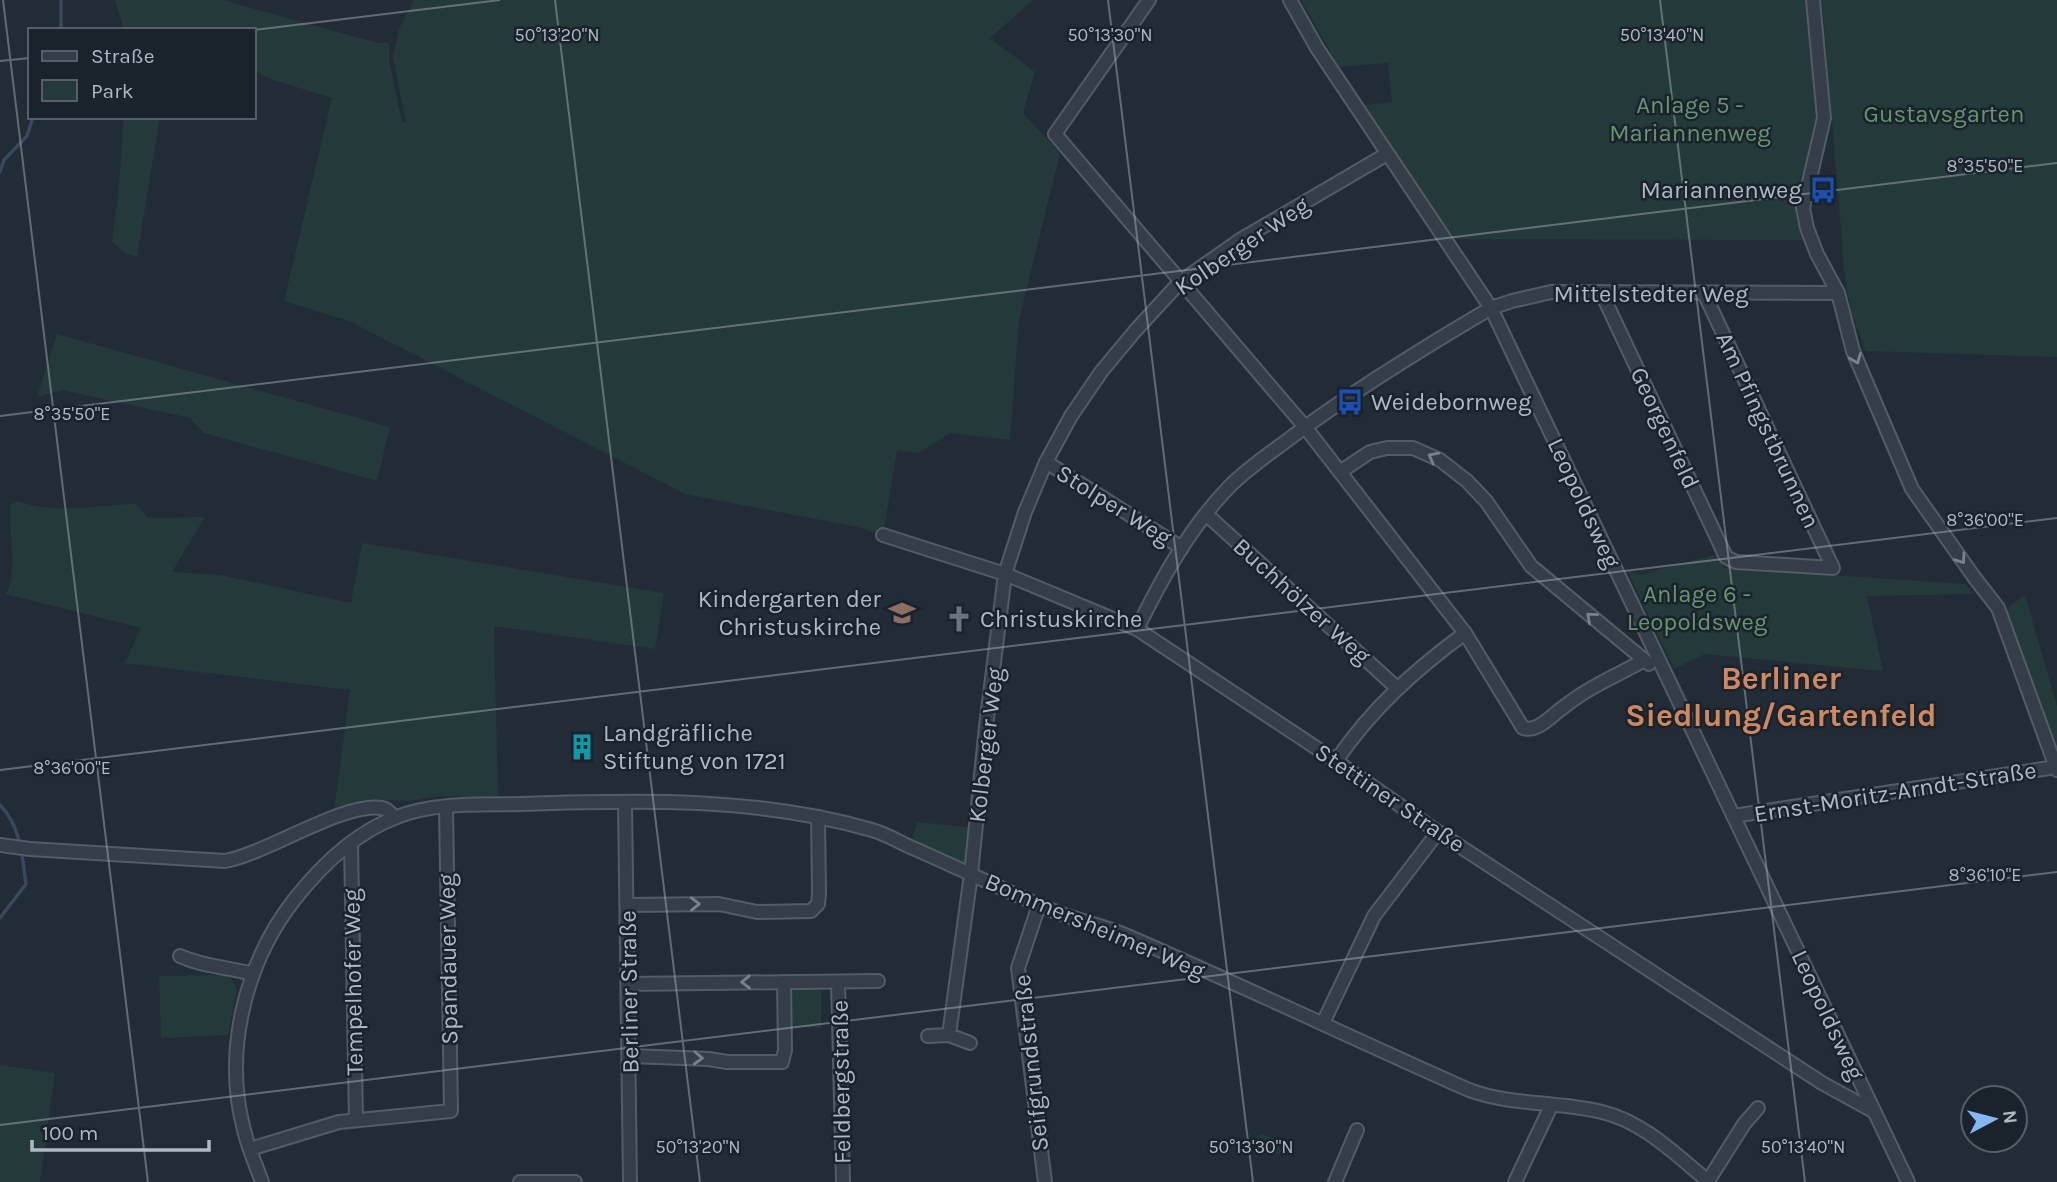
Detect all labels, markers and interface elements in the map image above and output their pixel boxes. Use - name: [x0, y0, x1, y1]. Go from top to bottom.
- text: 50°13'20"N: [515, 24, 599, 46]
- text: 50°13'30"N: [1067, 24, 1153, 46]
- text: 50°13'40"N: [1620, 24, 1704, 46]
- legend: [28, 28, 256, 119]
- text: Straße: [91, 44, 154, 68]
- text: Park: [91, 79, 134, 103]
- park label: Anlage 5 - Mariannenweg: [1609, 91, 1771, 147]
- park label: Gustavsgarten: [1864, 100, 2024, 128]
- text: 8°35'50"E: [1947, 155, 2023, 177]
- bus stop icon: Mariannenweg: [1808, 175, 1838, 205]
- place label: Mariannenweg: [1640, 176, 1802, 204]
- street label: Kolberger Weg: [1169, 191, 1315, 301]
- street label: Mittelstedter Weg: [1553, 280, 1749, 308]
- street label: Am Pfingstbrunnen: [1710, 327, 1826, 533]
- one-way arrow: [1848, 352, 1862, 364]
- street label: Georgenfeld: [1625, 363, 1705, 493]
- bus stop icon: Weidebornweg: [1335, 387, 1365, 417]
- place label: Weidebornweg: [1371, 388, 1532, 416]
- text: 8°35'50"E: [34, 403, 110, 425]
- street label: Leopoldsweg: [1542, 433, 1627, 573]
- one-way arrow: [1428, 451, 1440, 465]
- street label: Stolper Weg: [1051, 459, 1177, 552]
- text: 8°36'00"E: [1946, 509, 2024, 531]
- street label: Buchhölzer Weg: [1227, 532, 1377, 670]
- one-way arrow: [1953, 551, 1965, 564]
- park label: Anlage 6 - Leopoldsweg: [1627, 580, 1768, 636]
- place label: Kindergarten der Christuskirche: [698, 585, 881, 641]
- school or university icon: Kindergarten der Christuskirche: [887, 598, 917, 628]
- church icon: Christuskirche: [944, 604, 974, 634]
- place label: Christuskirche: [980, 605, 1142, 633]
- one-way arrow: [1586, 613, 1599, 625]
- district label: Berliner Siedlung/Gartenfeld: [1625, 660, 1937, 734]
- street label: Kolberger Weg: [963, 665, 1009, 824]
- place label: Landgräfliche Stiftung von 1721: [603, 719, 786, 775]
- building icon: Landgräfliche Stiftung von 1721: [567, 732, 597, 762]
- street label: Stettiner Straße: [1310, 738, 1470, 858]
- street label: Ernst-Moritz-Arndt-Straße: [1752, 756, 2038, 828]
- text: 8°36'00"E: [33, 757, 111, 779]
- text: 8°36'10"E: [1949, 864, 2021, 886]
- street label: Bommersheimer Weg: [981, 867, 1210, 985]
- street label: Spandauer Weg: [432, 873, 463, 1045]
- street label: Tempelhofer Weg: [337, 888, 369, 1076]
- one-way arrow: [690, 896, 701, 912]
- street label: Berliner Straße: [614, 910, 644, 1074]
- street label: Leopoldsweg: [1786, 945, 1871, 1085]
- street label: Seifgrundstraße: [1008, 973, 1054, 1153]
- one-way arrow: [740, 975, 751, 990]
- street label: Feldbergstraße: [826, 1000, 856, 1164]
- one-way arrow: [693, 1051, 704, 1066]
- north arrow: [1959, 1084, 2029, 1154]
- scale bar: [32, 1108, 208, 1152]
- text: N: [1998, 1109, 2022, 1125]
- text: 100 m: [42, 1121, 99, 1145]
- text: 50°13'20"N: [656, 1136, 740, 1158]
- text: 50°13'30"N: [1208, 1136, 1294, 1158]
- text: 50°13'40"N: [1761, 1136, 1845, 1158]

